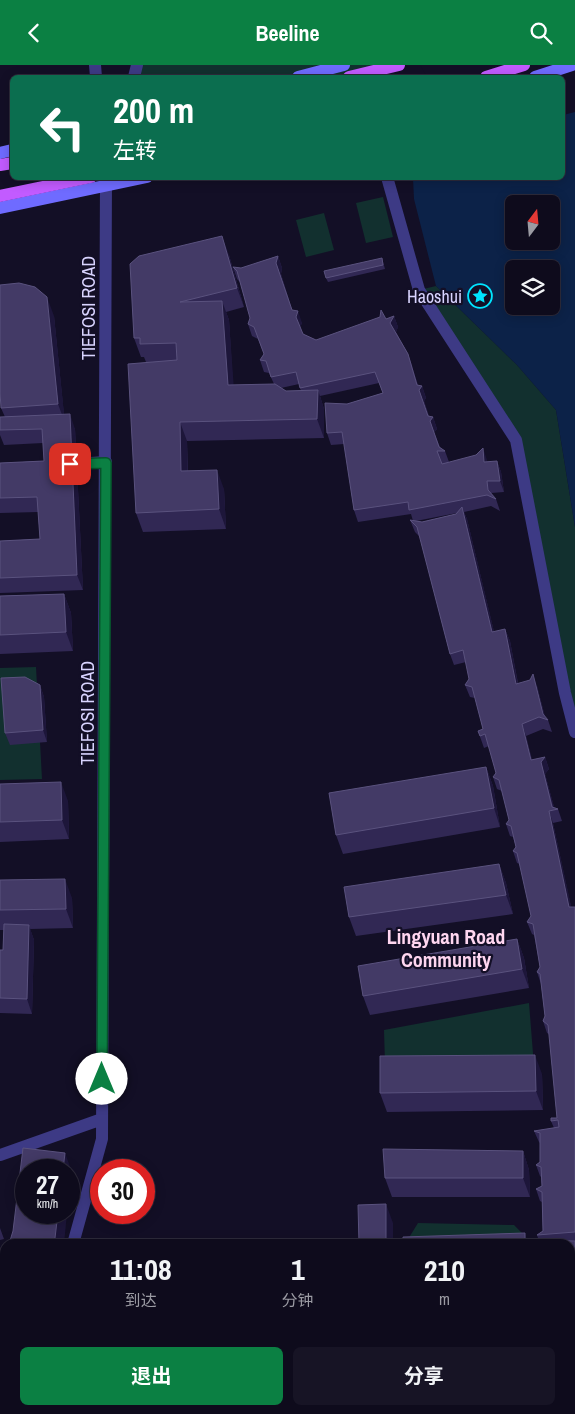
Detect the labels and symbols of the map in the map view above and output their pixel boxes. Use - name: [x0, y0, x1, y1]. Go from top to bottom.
- north arrow: [505, 195, 560, 250]
- street label: TIEFOSI ROAD: [76, 256, 101, 360]
- place icon: Haoshui: [467, 283, 493, 309]
- place label: Haoshui: [407, 284, 462, 309]
- pin: [49, 443, 91, 485]
- street label: TIEFOSI ROAD: [75, 661, 100, 765]
- district label: Lingyuan Road Community: [387, 923, 505, 973]
- position arrow: [75, 1052, 127, 1104]
- speed limit sign: 30: [90, 1159, 155, 1224]

